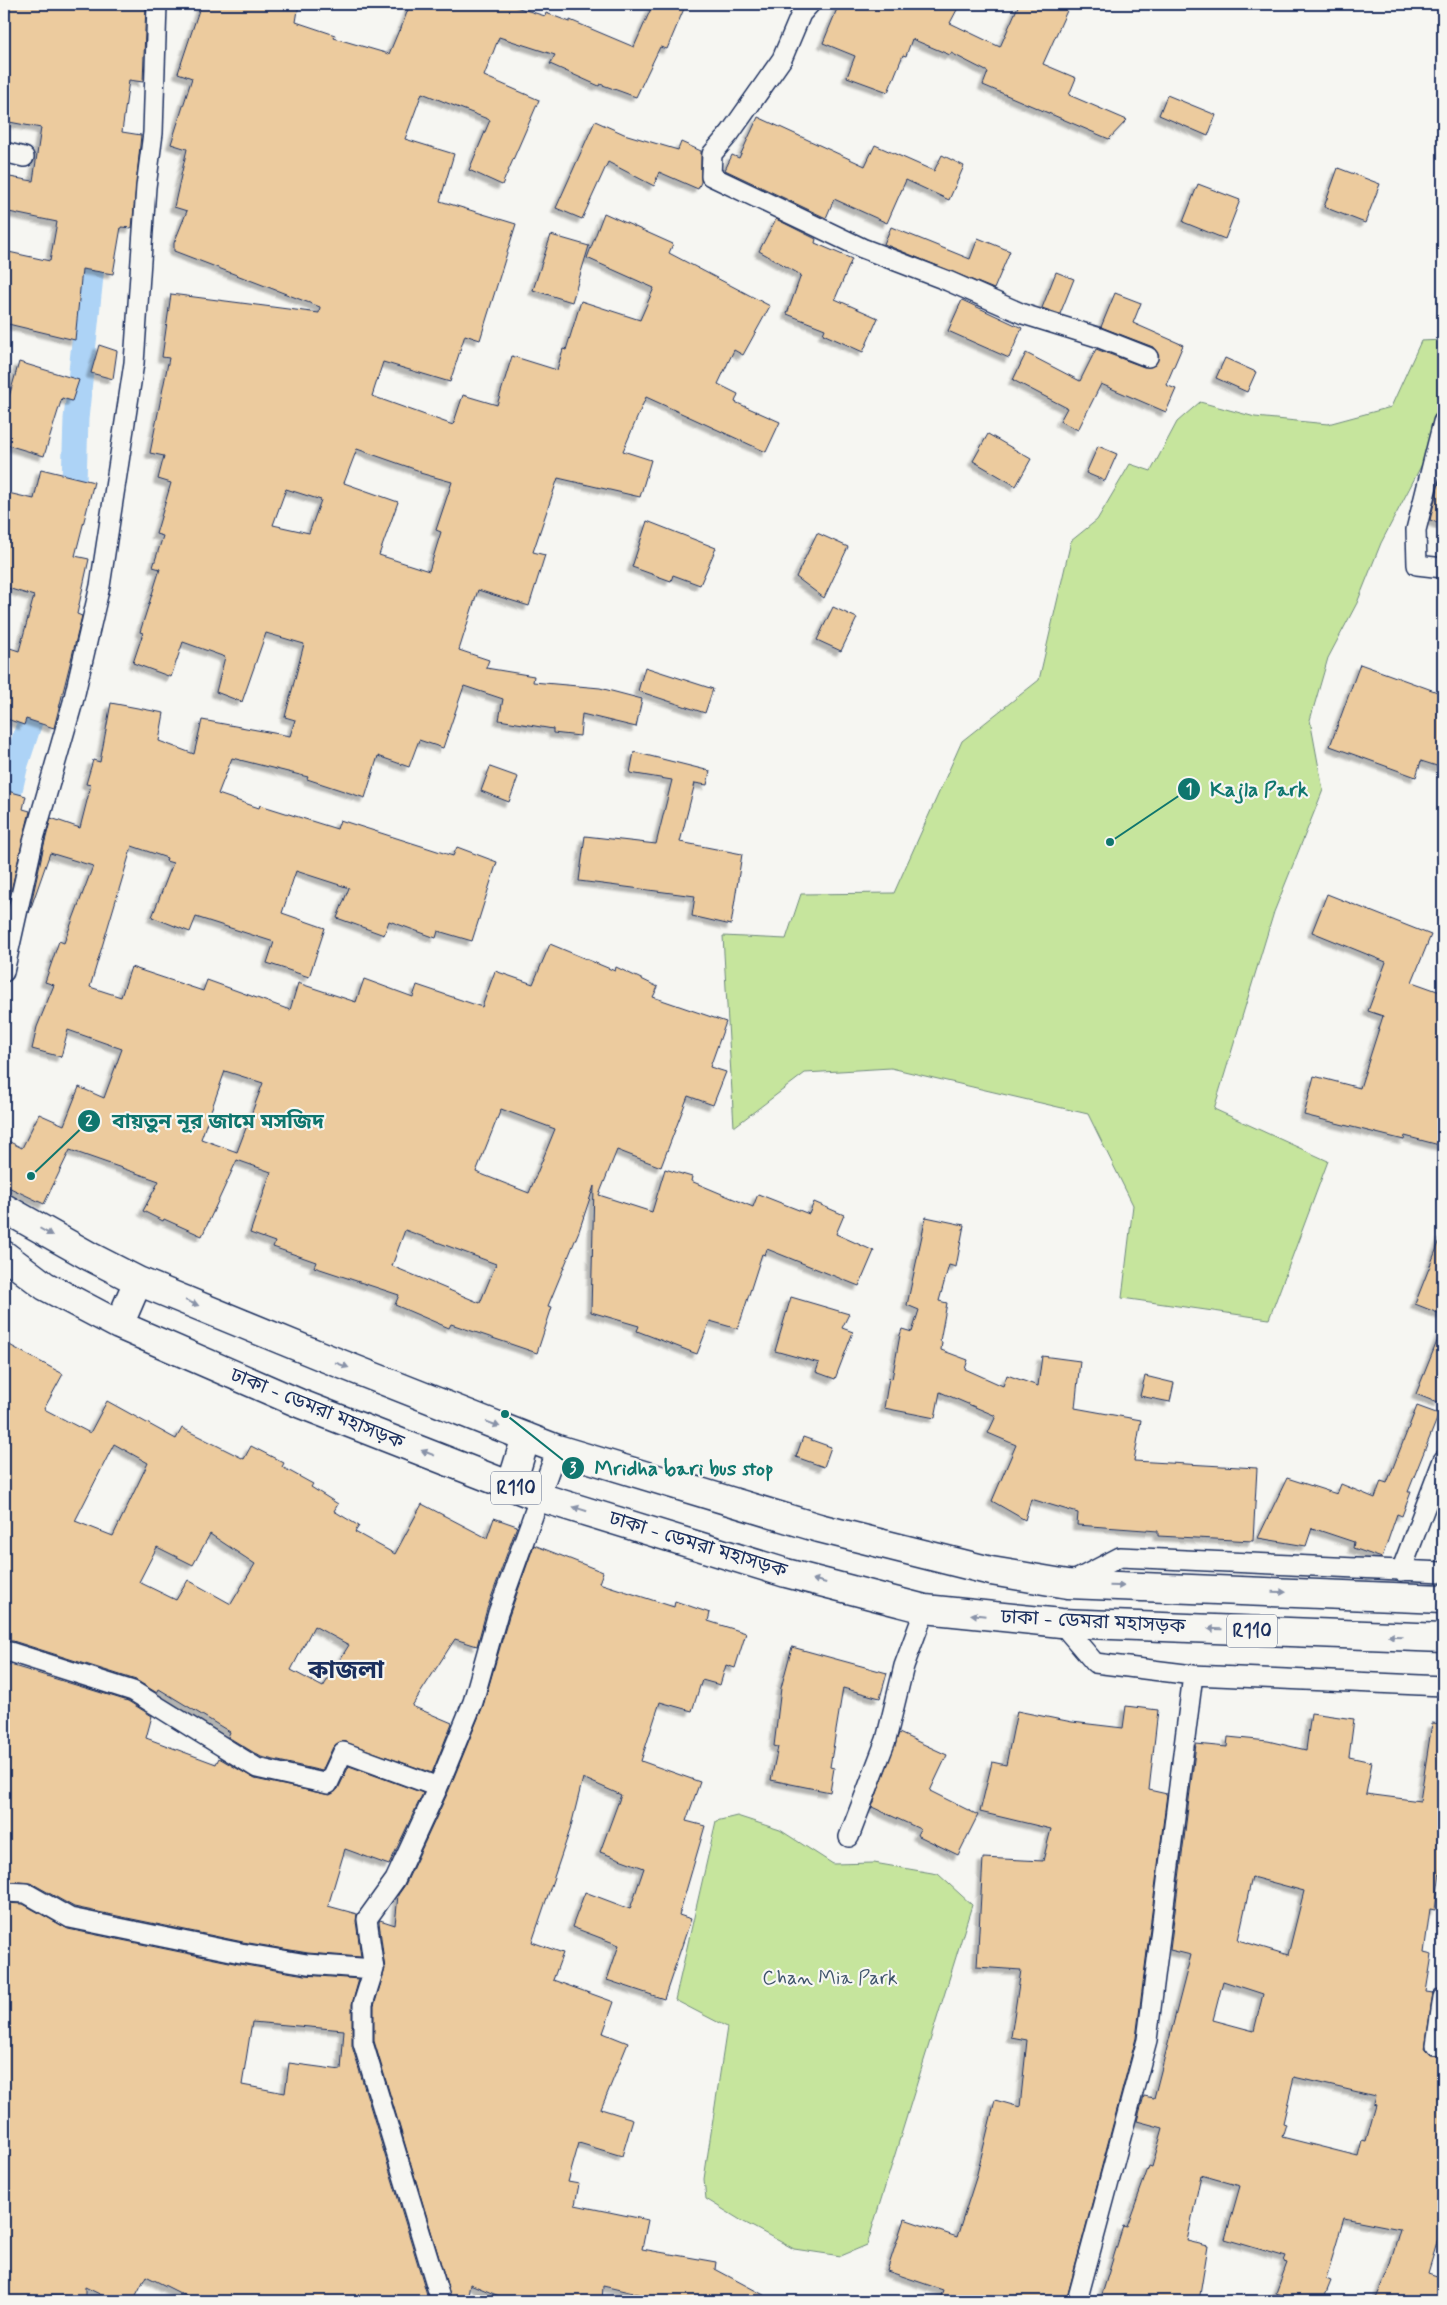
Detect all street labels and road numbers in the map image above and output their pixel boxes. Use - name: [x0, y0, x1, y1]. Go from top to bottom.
- street label: ঢাকা - ডেমরা মহাসড়ক: [225, 1361, 409, 1456]
- road number: R110: [491, 1472, 541, 1505]
- street label: ঢাকা - ডেমরা মহাসড়ক: [605, 1505, 791, 1585]
- street label: ঢাকা - ডেমরা মহাসড়ক: [999, 1604, 1187, 1640]
- road number: R110: [1227, 1614, 1277, 1648]

